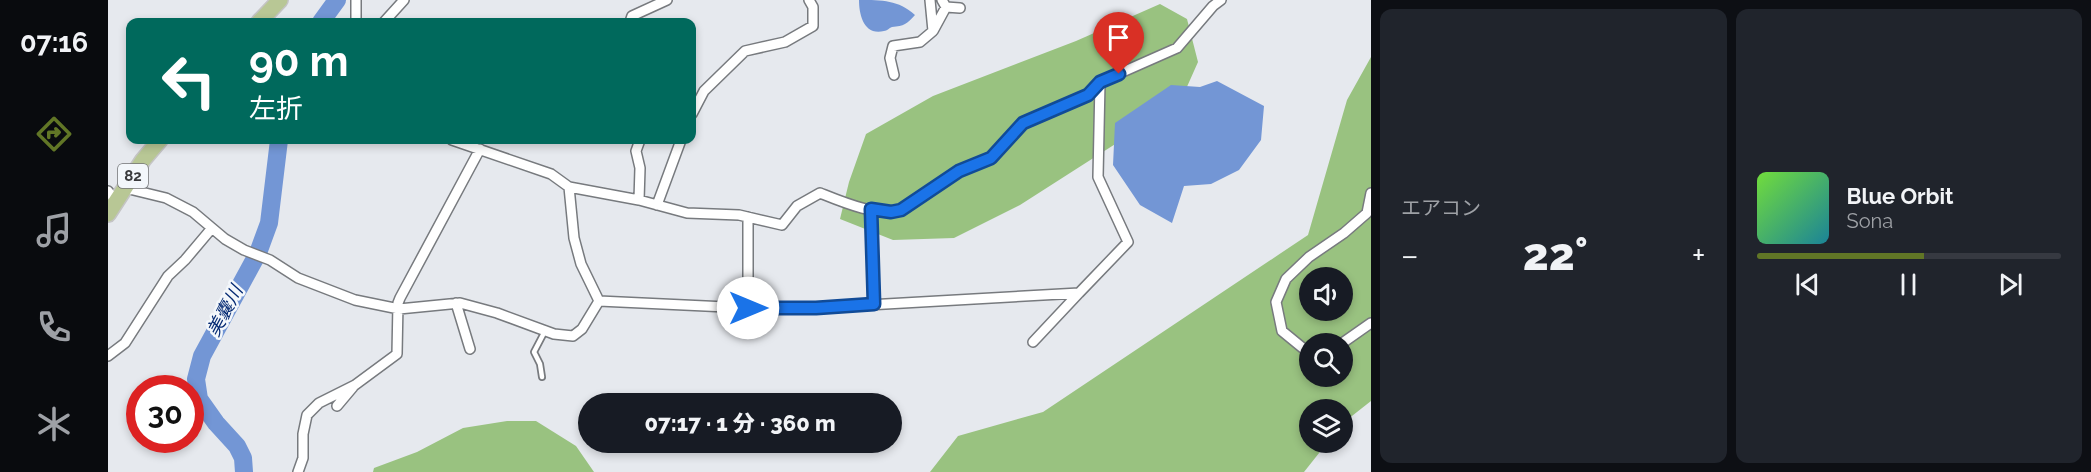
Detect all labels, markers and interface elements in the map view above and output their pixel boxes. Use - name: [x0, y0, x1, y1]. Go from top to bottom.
- pin: [1093, 12, 1144, 74]
- icon: arrive: [1102, 21, 1135, 54]
- text: 07:16: [20, 27, 88, 58]
- text: 90 m: [249, 37, 349, 86]
- icon: left: [150, 42, 228, 120]
- text: 左折: [249, 93, 303, 124]
- icon: directions: [33, 113, 75, 155]
- road number: 82: [118, 164, 148, 188]
- text: Blue Orbit: [1847, 183, 1954, 209]
- text: エアコン: [1401, 196, 1481, 220]
- icon: music: [33, 209, 75, 251]
- text: Sona: [1847, 209, 1893, 233]
- text: 22°: [1523, 228, 1588, 281]
- text: −: [1401, 236, 1419, 275]
- text: +: [1692, 236, 1705, 275]
- map controls: [1299, 267, 1353, 453]
- button: sound: [1299, 267, 1353, 321]
- icon: previous: [1791, 268, 1824, 301]
- icon: pause: [1892, 268, 1925, 301]
- icon: next: [1994, 268, 2027, 301]
- position arrow: [716, 276, 780, 340]
- water label: 美嚢川: [203, 280, 247, 340]
- icon: phone: [33, 306, 75, 348]
- button: search: [1299, 333, 1353, 387]
- speed limit sign: 30: [126, 375, 204, 453]
- button: layers: [1299, 399, 1353, 453]
- icon: climate: [33, 403, 75, 445]
- text: 07:17 · 1 分 · 360 m: [645, 410, 835, 436]

